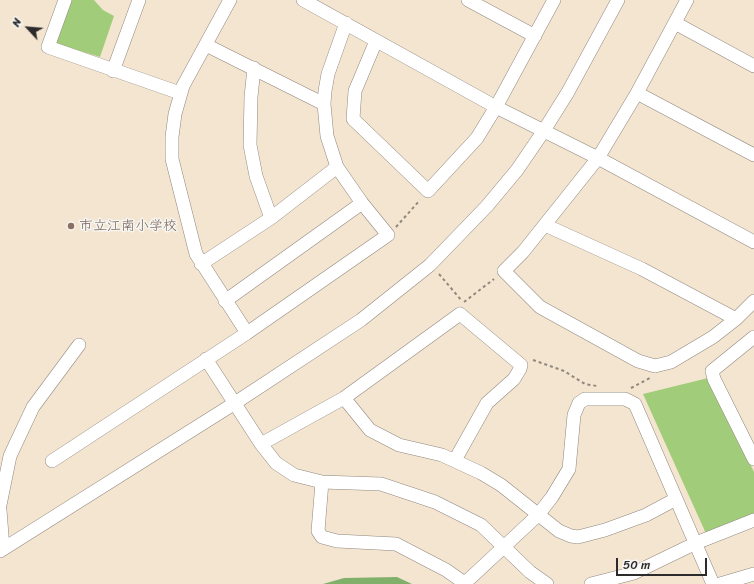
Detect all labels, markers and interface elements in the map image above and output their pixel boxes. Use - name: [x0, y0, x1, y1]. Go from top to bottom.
- north arrow: [8, 8, 48, 48]
- text: N: [7, 15, 27, 30]
- place label: 市立江南小学校: [79, 218, 177, 234]
- marker: 市立江南小学校: [66, 221, 76, 231]
- scale bar: [618, 550, 709, 576]
- text: 50 m: [623, 554, 650, 576]

